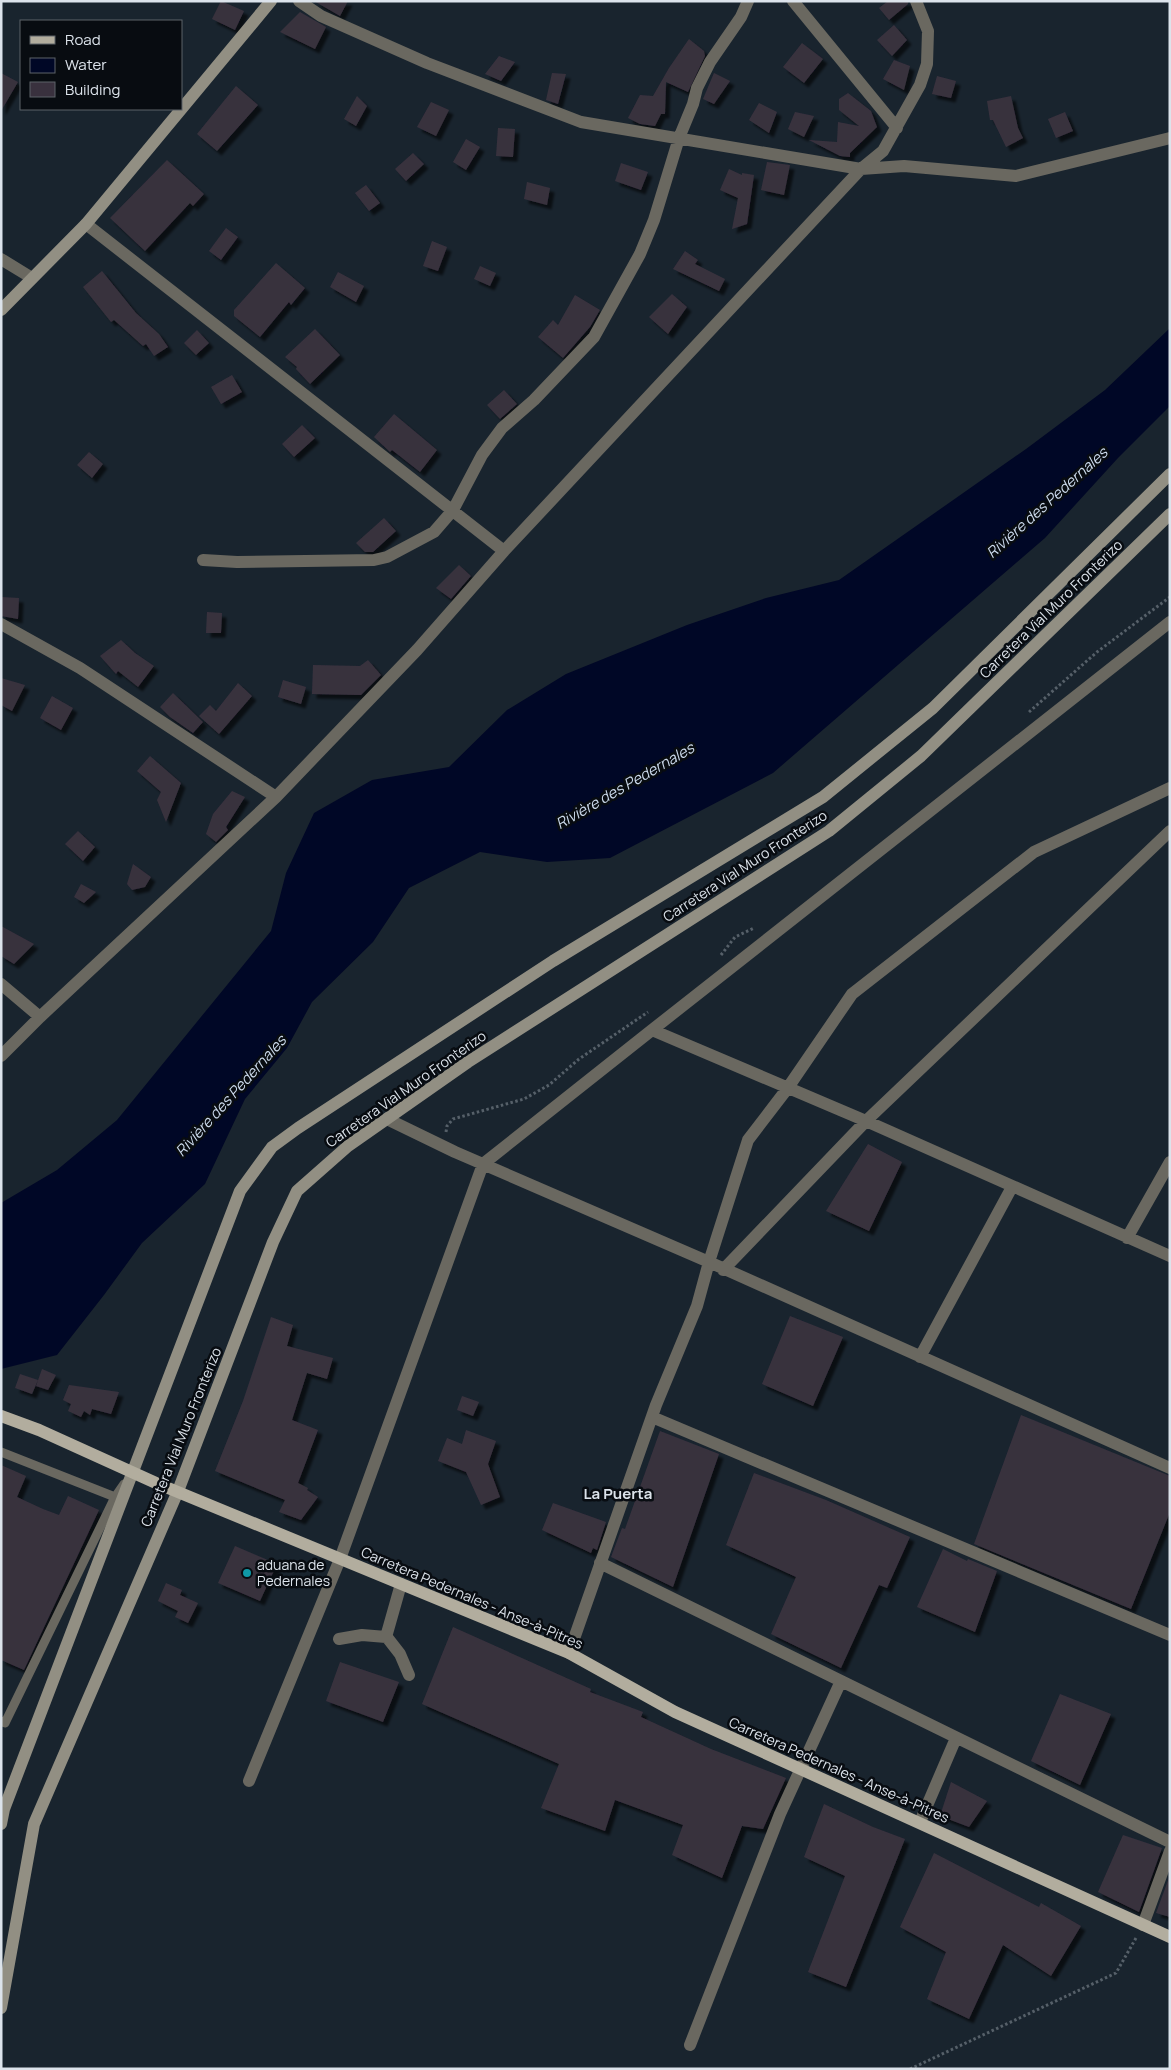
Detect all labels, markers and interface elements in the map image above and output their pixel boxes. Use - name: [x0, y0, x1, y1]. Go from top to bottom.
- legend: [20, 20, 182, 110]
- text: Road: [65, 29, 101, 50]
- text: Water: [65, 54, 107, 75]
- text: Building: [65, 79, 120, 100]
- water label: Rivière des Pedernales: [981, 442, 1113, 563]
- street label: Carretera Vial Muro Fronterizo: [975, 535, 1126, 682]
- water label: Rivière des Pedernales: [552, 737, 699, 834]
- street label: Carretera Vial Muro Fronterizo: [659, 805, 830, 926]
- street label: Carretera Vial Muro Fronterizo: [322, 1026, 490, 1151]
- water label: Rivière des Pedernales: [170, 1030, 292, 1161]
- street label: Carretera Vial Muro Fronterizo: [136, 1344, 225, 1529]
- district label: La Puerta: [584, 1483, 652, 1504]
- street label: Carretera Pedernales - Anse-à-Pitres: [358, 1542, 586, 1653]
- place label: aduana de Pedernales: [257, 1555, 330, 1590]
- marker: aduana de Pedernales: [241, 1567, 253, 1579]
- street label: Carretera Pedernales - Anse-à-Pitres: [726, 1712, 952, 1827]

